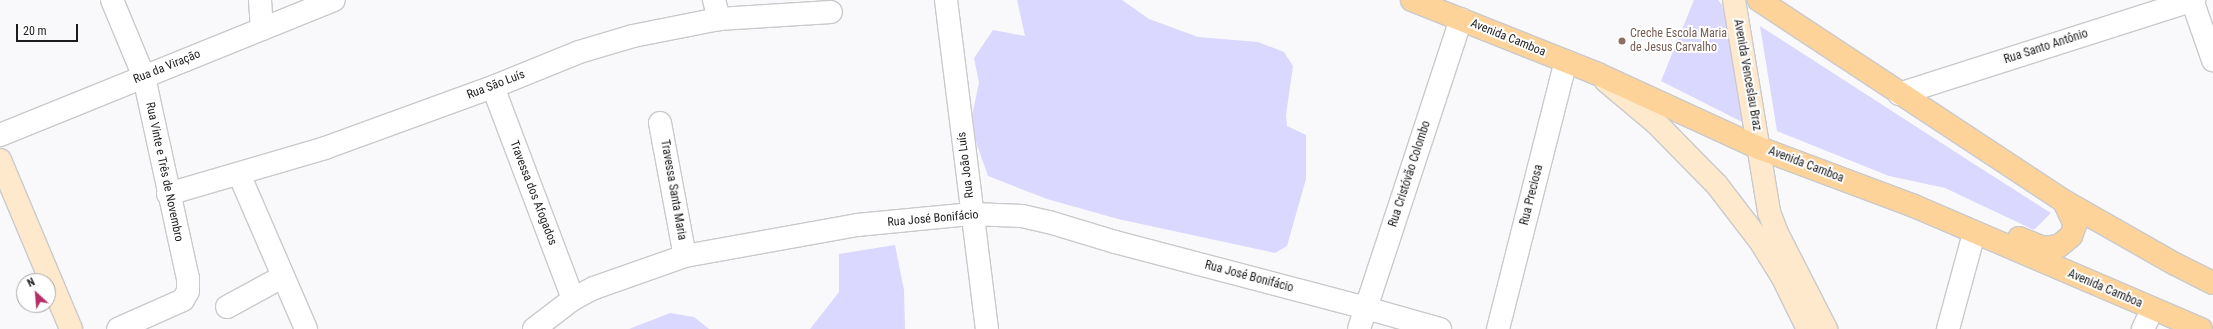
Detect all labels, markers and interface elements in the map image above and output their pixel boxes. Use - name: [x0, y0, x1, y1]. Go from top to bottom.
- scale bar: [18, 16, 80, 42]
- street label: Avenida Camboa: [1468, 16, 1548, 60]
- street label: Avenida Venceslau Braz: [1730, 18, 1764, 132]
- text: 20 m: [23, 24, 47, 38]
- place label: Creche Escola Maria de Jesus Carvalho: [1630, 27, 1727, 55]
- street label: Rua Santo Antônio: [2002, 27, 2090, 67]
- marker: Creche Escola Maria de Jesus Carvalho: [1617, 36, 1627, 46]
- street label: Rua da Viração: [131, 47, 203, 87]
- street label: Rua São Luís: [465, 67, 527, 103]
- street label: Rua Vinte e Três de Novembro: [142, 101, 186, 243]
- street label: Rua Cristóvão Colombo: [1386, 119, 1434, 229]
- street label: Rua João Luís: [955, 131, 977, 199]
- street label: Travessa dos Afogados: [506, 139, 560, 247]
- street label: Travessa Santa Maria: [657, 139, 689, 241]
- street label: Avenida Camboa: [1766, 144, 1846, 186]
- street label: Rua Preciosa: [1518, 163, 1546, 227]
- street label: Rua José Bonifácio: [887, 208, 979, 230]
- street label: Rua José Bonifácio: [1203, 258, 1295, 296]
- street label: Avenida Camboa: [2066, 267, 2144, 311]
- north arrow: [16, 273, 56, 313]
- text: N: [25, 275, 37, 290]

